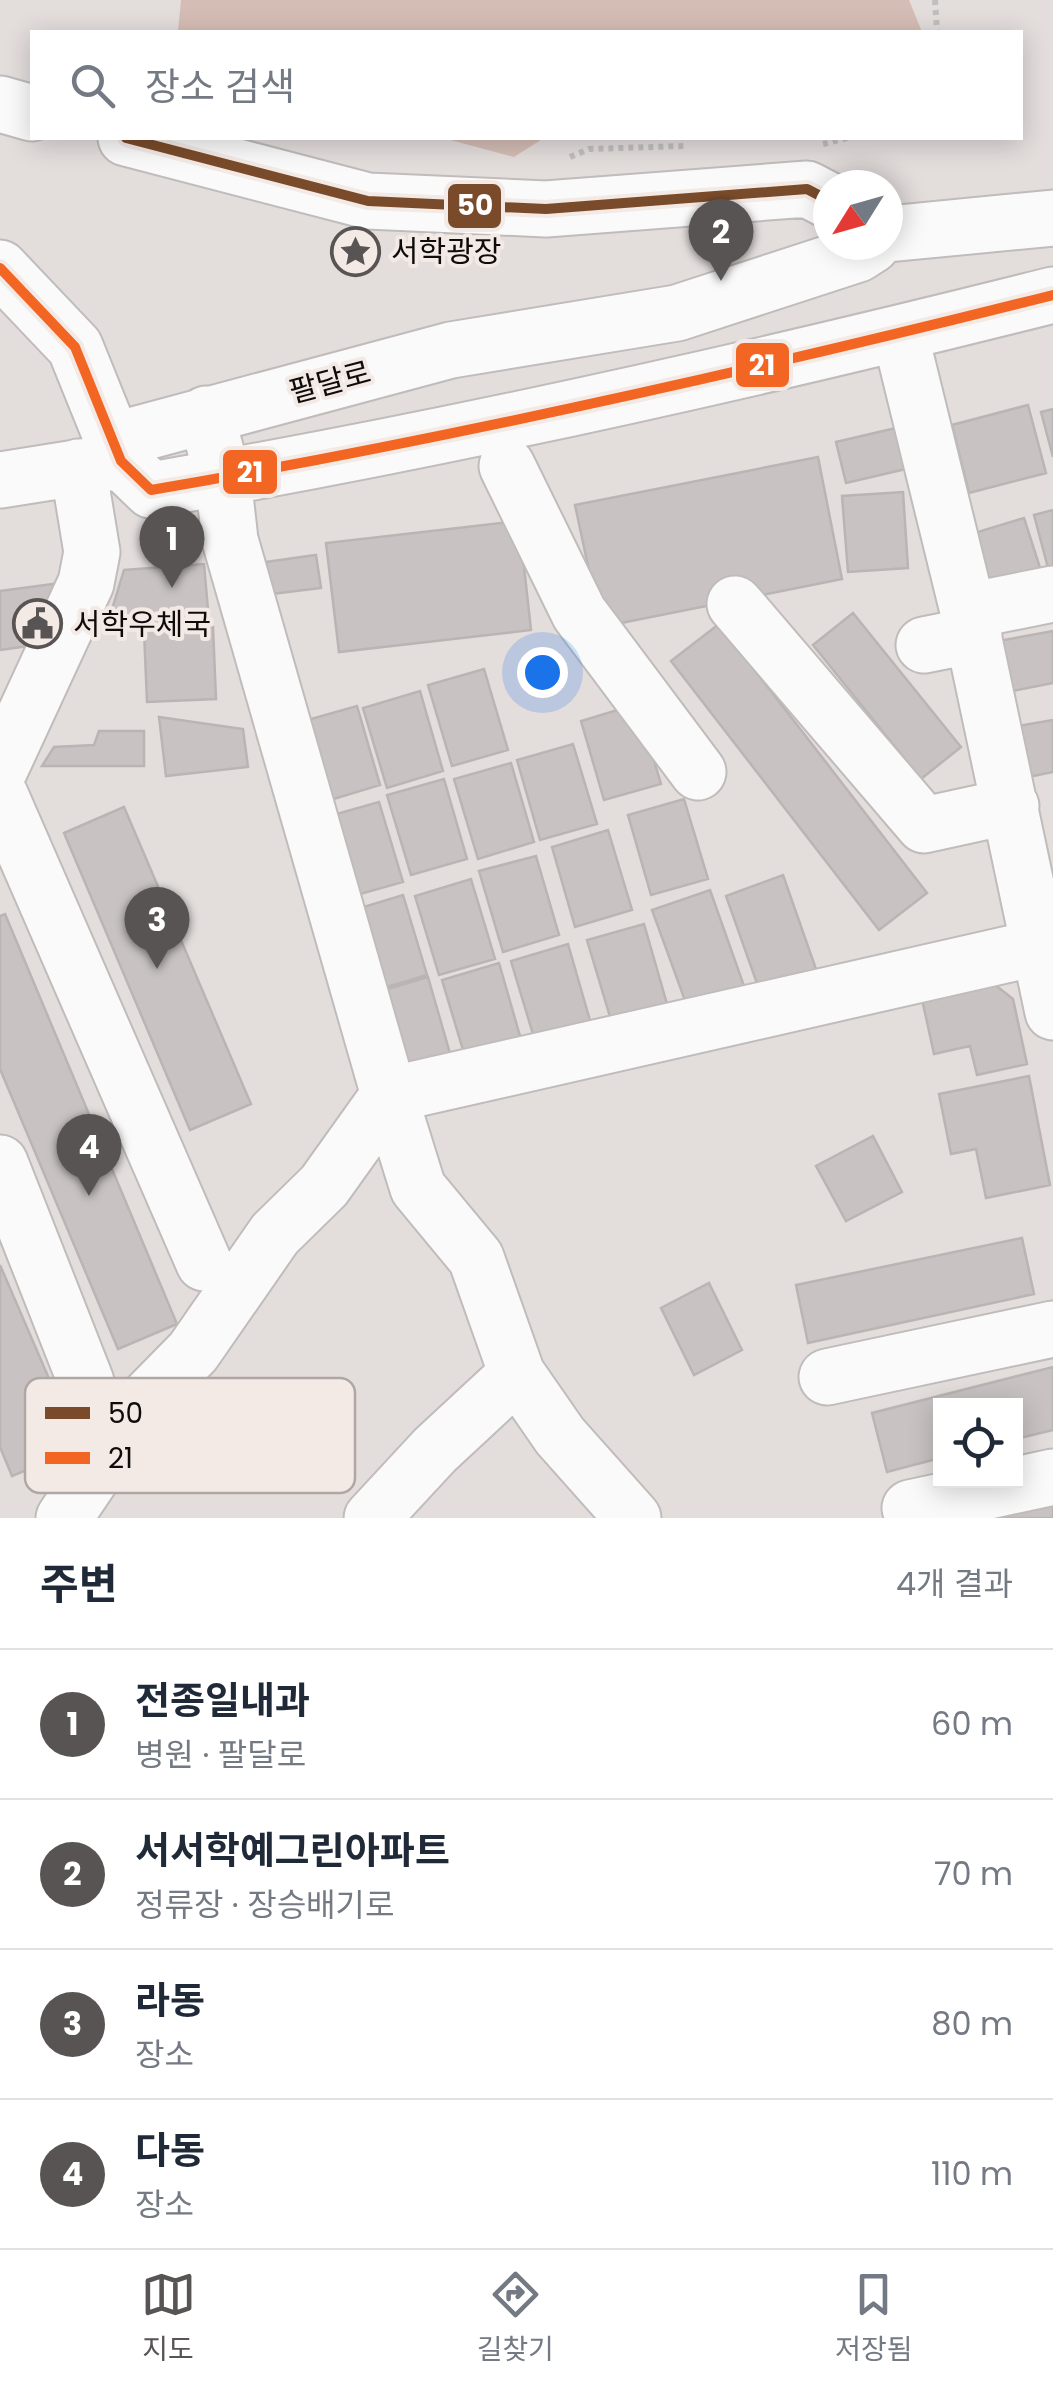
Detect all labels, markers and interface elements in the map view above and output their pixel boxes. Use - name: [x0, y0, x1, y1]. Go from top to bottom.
- search box: [30, 30, 1023, 140]
- icon: search: [65, 58, 120, 113]
- text: 장소 검색: [145, 60, 295, 113]
- north arrow: [813, 170, 903, 260]
- line badge: 50: [446, 182, 503, 230]
- text: 50: [457, 186, 493, 225]
- pin: 2: [688, 198, 754, 281]
- place icon: 서학광장: [330, 225, 382, 277]
- place label: 서학광장: [391, 230, 501, 273]
- line badge: 21: [734, 341, 791, 389]
- text: 21: [749, 346, 775, 385]
- street label: 팔달로: [284, 351, 376, 413]
- line badge: 21: [221, 448, 279, 496]
- text: 21: [237, 453, 263, 492]
- pin: 1: [140, 506, 204, 588]
- public building icon: 서학우체국: [12, 598, 64, 650]
- place label: 서학우체국: [73, 603, 211, 646]
- your location: [517, 647, 568, 698]
- pin: 3: [124, 886, 190, 969]
- pin: 4: [56, 1114, 122, 1196]
- legend: [25, 1378, 355, 1493]
- text: 50: [108, 1394, 143, 1433]
- map controls: [933, 1398, 1023, 1488]
- button: locate: [933, 1398, 1023, 1488]
- text: 21: [108, 1439, 133, 1478]
- text: 주변: [40, 1555, 117, 1614]
- text: 4개 결과: [896, 1561, 1013, 1606]
- text: 전종일내과: [135, 1674, 310, 1727]
- text: 1: [66, 1701, 79, 1746]
- text: 60 m: [931, 1701, 1013, 1746]
- text: 병원 · 팔달로: [135, 1732, 306, 1777]
- text: 서서학예그린아파트: [135, 1824, 450, 1877]
- text: 2: [63, 1851, 82, 1896]
- text: 70 m: [934, 1851, 1013, 1896]
- text: 정류장 · 장승배기로: [135, 1882, 394, 1927]
- text: 라동: [135, 1974, 205, 2027]
- text: 3: [63, 2001, 82, 2046]
- text: 80 m: [931, 2001, 1013, 2046]
- text: 장소: [135, 2032, 194, 2077]
- text: 다동: [135, 2124, 205, 2177]
- text: 4: [62, 2151, 83, 2196]
- text: 110 m: [931, 2151, 1013, 2196]
- text: 장소: [135, 2182, 194, 2227]
- tab: 지도: [141, 2267, 196, 2371]
- tab: 길찾기: [477, 2267, 554, 2371]
- tab: 저장됨: [835, 2267, 912, 2371]

